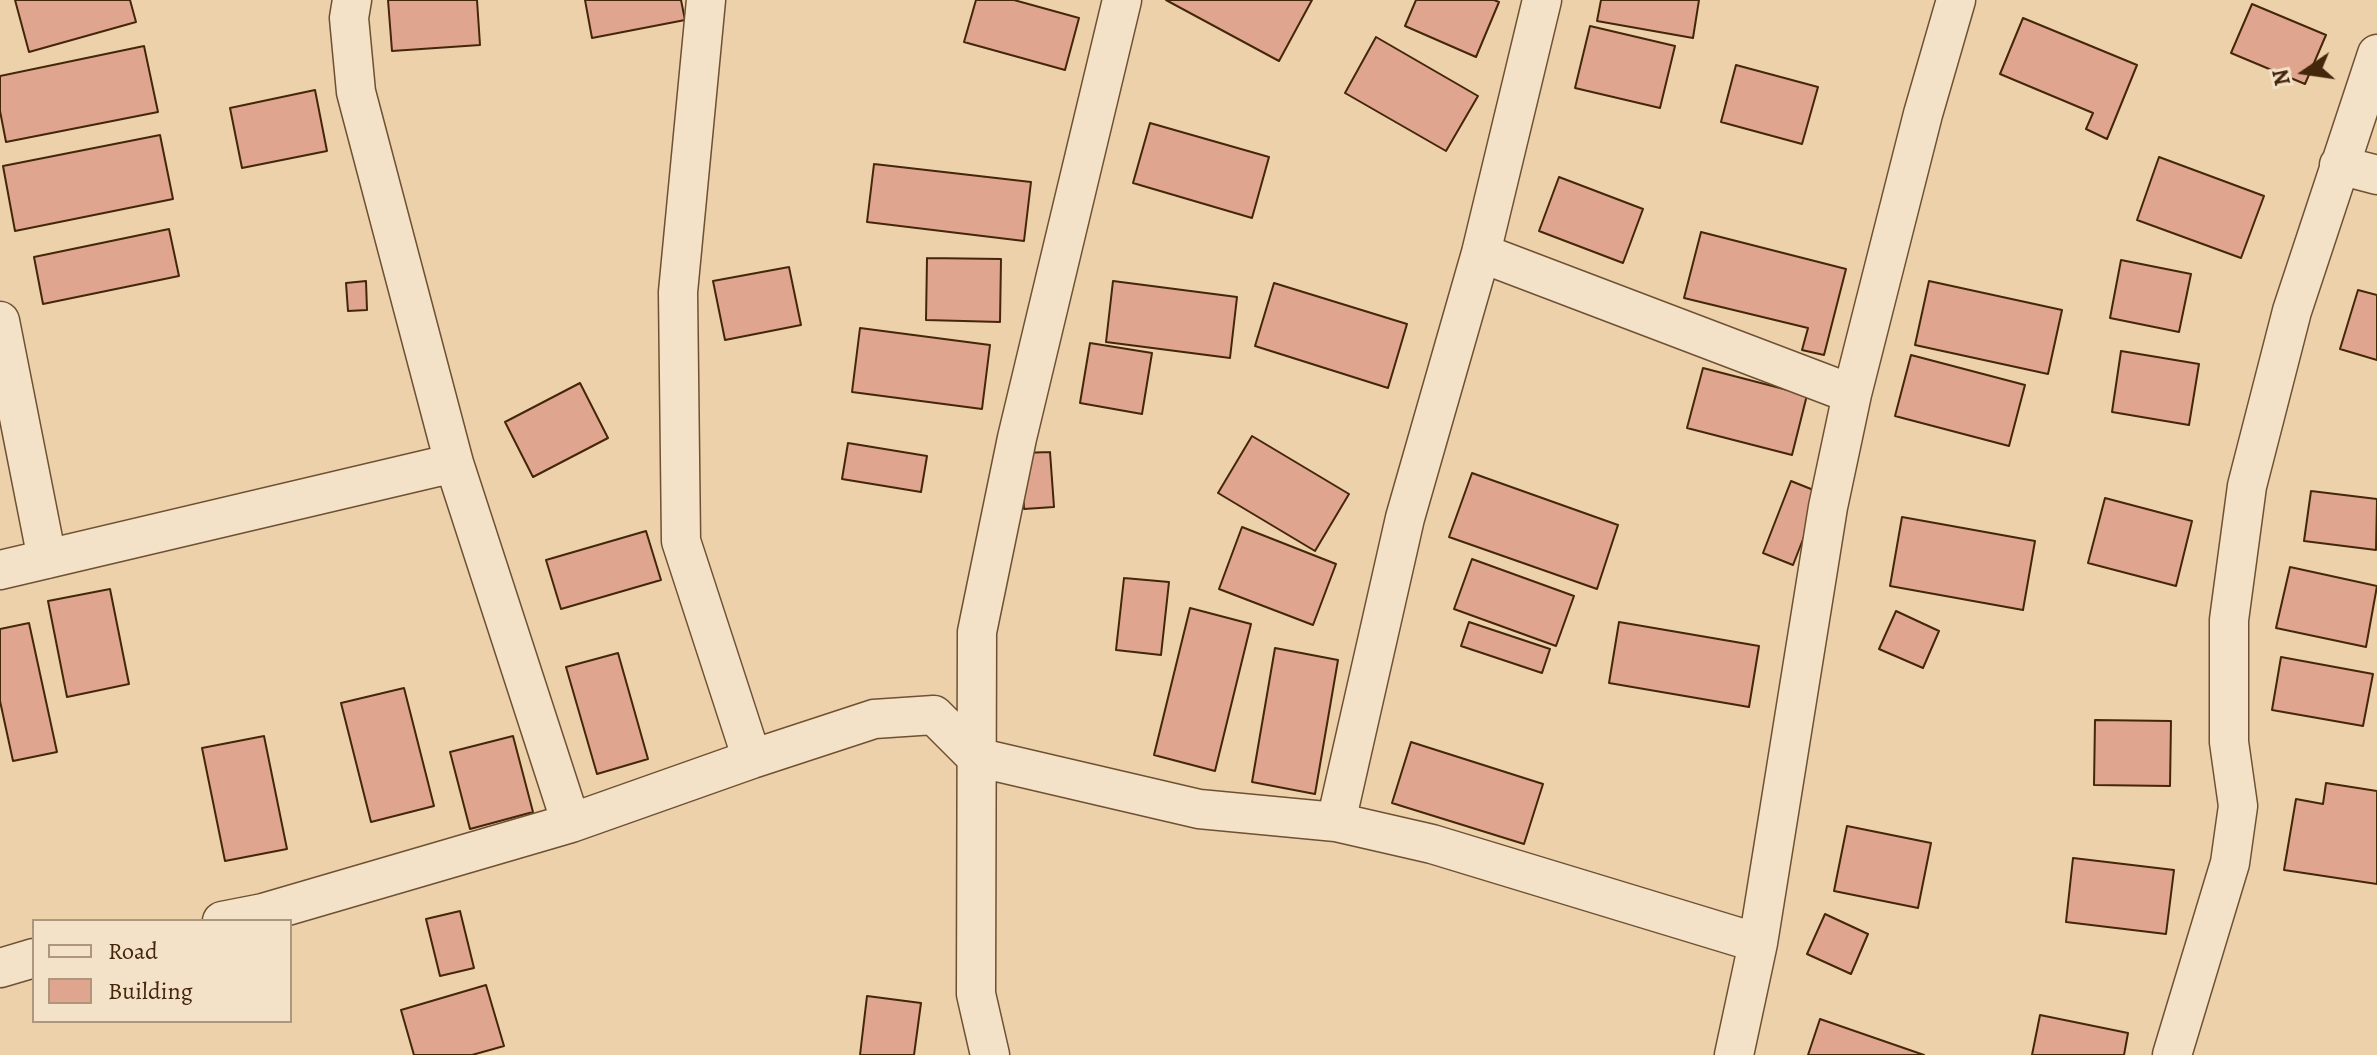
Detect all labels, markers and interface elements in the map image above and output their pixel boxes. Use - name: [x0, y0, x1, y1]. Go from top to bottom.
- north arrow: [2265, 32, 2345, 112]
- text: N: [2265, 66, 2298, 89]
- legend: [32, 919, 292, 1023]
- text: Road: [108, 935, 158, 967]
- text: Building: [108, 975, 193, 1007]

